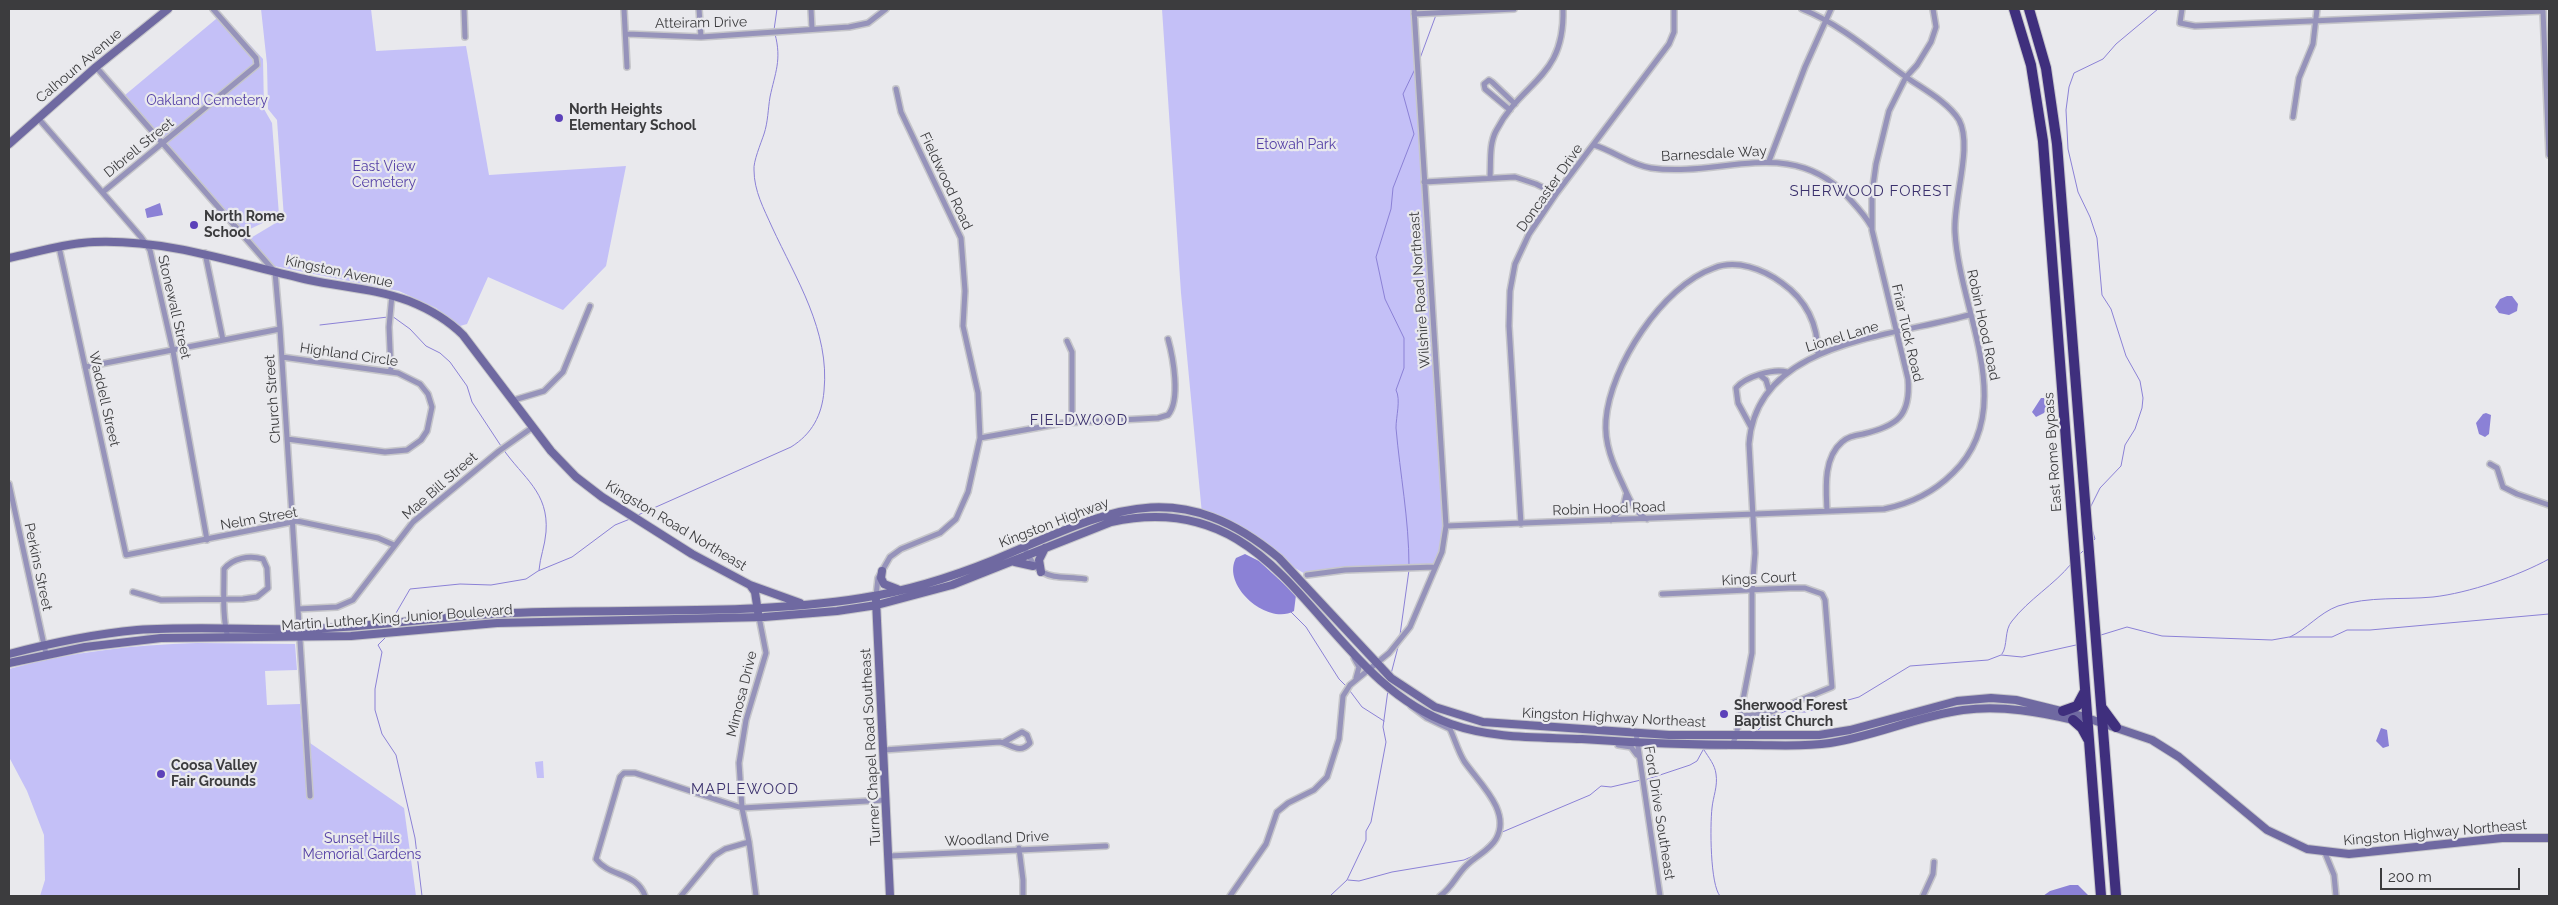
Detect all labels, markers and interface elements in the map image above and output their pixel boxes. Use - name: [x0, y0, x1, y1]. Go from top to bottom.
- street label: Atteiram Drive: [655, 14, 747, 32]
- street label: Calhoun Avenue: [33, 25, 125, 107]
- park label: Oakland Cemetery: [146, 93, 268, 109]
- place label: North Heights Elementary School: [569, 102, 696, 134]
- marker: North Heights Elementary School: [553, 112, 565, 124]
- street label: Dibrell Street: [101, 115, 177, 181]
- street label: Fieldwood Road: [916, 130, 976, 232]
- park label: Etowah Park: [1256, 137, 1336, 153]
- street label: Doncaster Drive: [1514, 141, 1586, 235]
- street label: Barnesdale Way: [1661, 143, 1767, 165]
- park label: East View Cemetery: [352, 159, 416, 192]
- district label: SHERWOOD FOREST: [1788, 182, 1954, 200]
- place label: North Rome School: [204, 209, 285, 242]
- street label: Wilshire Road Northeast: [1406, 211, 1434, 369]
- marker: North Rome School: [188, 219, 200, 231]
- street label: Kingston Avenue: [284, 252, 394, 292]
- street label: Stonewall Street: [154, 253, 194, 361]
- street label: Robin Hood Road: [1963, 268, 2003, 382]
- street label: Friar Tuck Road: [1888, 283, 1926, 383]
- street label: Lionel Lane: [1803, 318, 1881, 356]
- street label: Highland Circle: [299, 340, 399, 370]
- street label: Waddell Street: [85, 350, 123, 448]
- street label: Church Street: [262, 354, 284, 444]
- street label: East Rome Bypass: [2040, 392, 2066, 512]
- district label: FIELDWOOD: [1029, 411, 1129, 429]
- street label: Mae Bill Street: [399, 449, 481, 523]
- street label: Kingston Road Northeast: [602, 477, 750, 575]
- street label: Kingston Highway: [997, 494, 1111, 552]
- street label: Robin Hood Road: [1552, 499, 1666, 519]
- street label: Nelm Street: [219, 504, 299, 534]
- street label: Perkins Street: [20, 521, 56, 613]
- street label: Kings Court: [1721, 569, 1797, 589]
- street label: Martin Luther King Junior Boulevard: [281, 602, 513, 634]
- street label: Turner Chapel Road Southeast: [857, 648, 885, 846]
- street label: Mimosa Drive: [723, 649, 761, 739]
- place label: Sherwood Forest Baptist Church: [1734, 698, 1848, 730]
- street label: Kingston Highway Northeast: [1522, 705, 1706, 731]
- marker: Sherwood Forest Baptist Church: [1718, 708, 1730, 720]
- street label: Ford Drive Southeast: [1640, 745, 1678, 881]
- place label: Coosa Valley Fair Grounds: [171, 758, 257, 790]
- marker: Coosa Valley Fair Grounds: [155, 768, 167, 780]
- district label: MAPLEWOOD: [690, 780, 800, 798]
- street label: Kingston Highway Northeast: [2343, 817, 2527, 849]
- street label: Woodland Drive: [944, 828, 1050, 850]
- park label: Sunset Hills Memorial Gardens: [303, 831, 421, 864]
- scale bar: [2383, 858, 2523, 890]
- text: 200 m: [2388, 868, 2432, 886]

